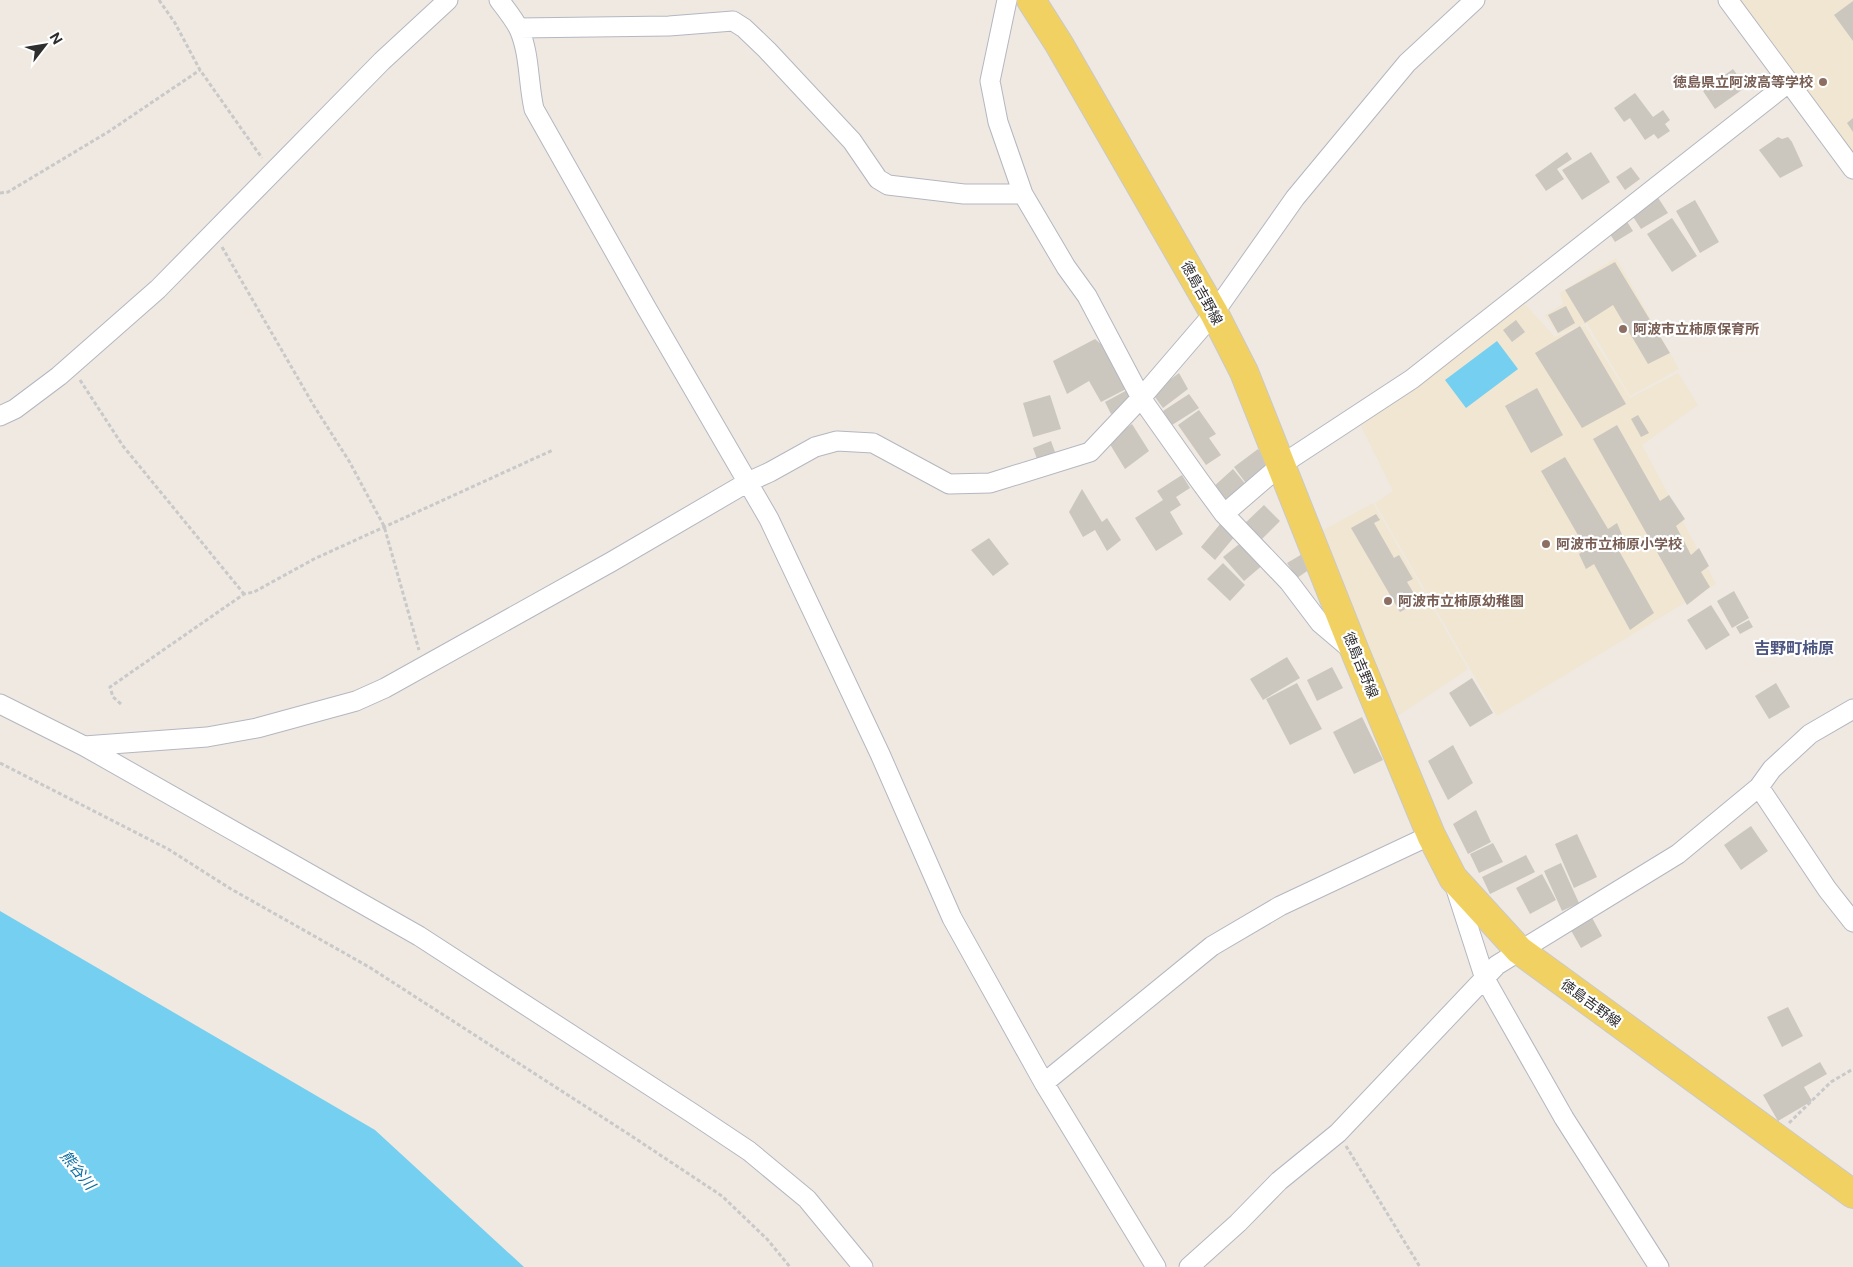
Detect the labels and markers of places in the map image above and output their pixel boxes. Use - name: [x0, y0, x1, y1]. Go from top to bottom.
- place label: 徳島県立阿波高等学校: [1673, 74, 1813, 90]
- marker: 徳島県立阿波高等学校: [1817, 76, 1829, 88]
- place label: 阿波市立柿原保育所: [1633, 321, 1759, 337]
- marker: 阿波市立柿原保育所: [1617, 323, 1629, 335]
- place label: 阿波市立柿原小学校: [1556, 536, 1682, 552]
- marker: 阿波市立柿原小学校: [1540, 538, 1552, 550]
- place label: 阿波市立柿原幼稚園: [1398, 593, 1524, 609]
- marker: 阿波市立柿原幼稚園: [1382, 595, 1394, 607]

